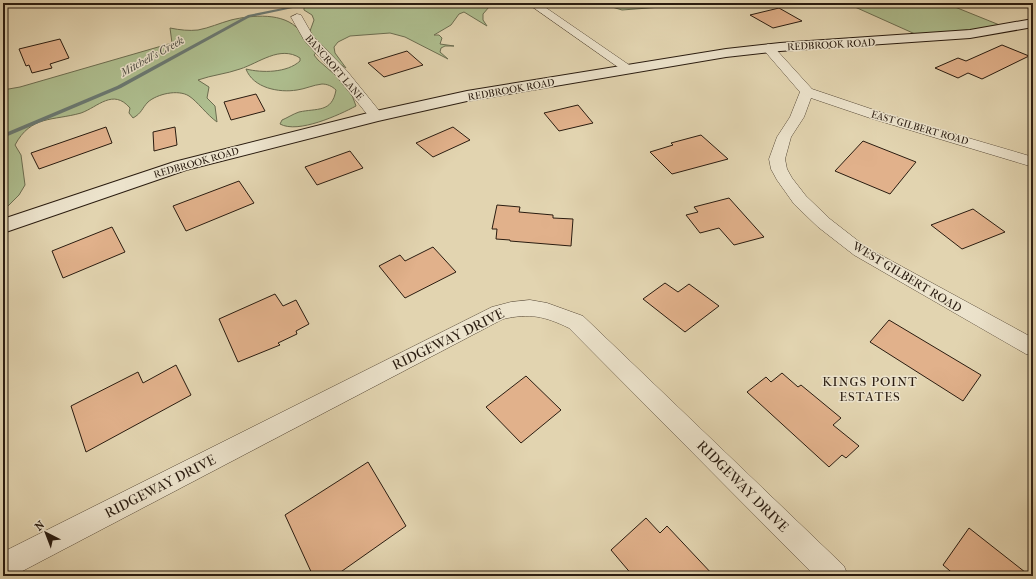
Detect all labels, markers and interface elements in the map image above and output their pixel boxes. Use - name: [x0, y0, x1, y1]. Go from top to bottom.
- water label: Mitchell's Creek: [117, 33, 187, 80]
- street label: BANCROFT LANE: [303, 33, 366, 103]
- street label: REDBROOK ROAD: [787, 37, 876, 53]
- street label: REDBROOK ROAD: [467, 76, 556, 104]
- street label: EAST GILBERT ROAD: [870, 108, 970, 148]
- street label: REDBROOK ROAD: [152, 145, 241, 181]
- street label: WEST GILBERT ROAD: [849, 238, 964, 315]
- street label: RIDGEWAY DRIVE: [389, 305, 507, 374]
- district label: KINGS POINT ESTATES: [822, 374, 918, 404]
- street label: RIDGEWAY DRIVE: [693, 437, 792, 536]
- street label: RIDGEWAY DRIVE: [102, 451, 219, 522]
- north arrow: [26, 513, 66, 553]
- text: N: [32, 518, 48, 534]

